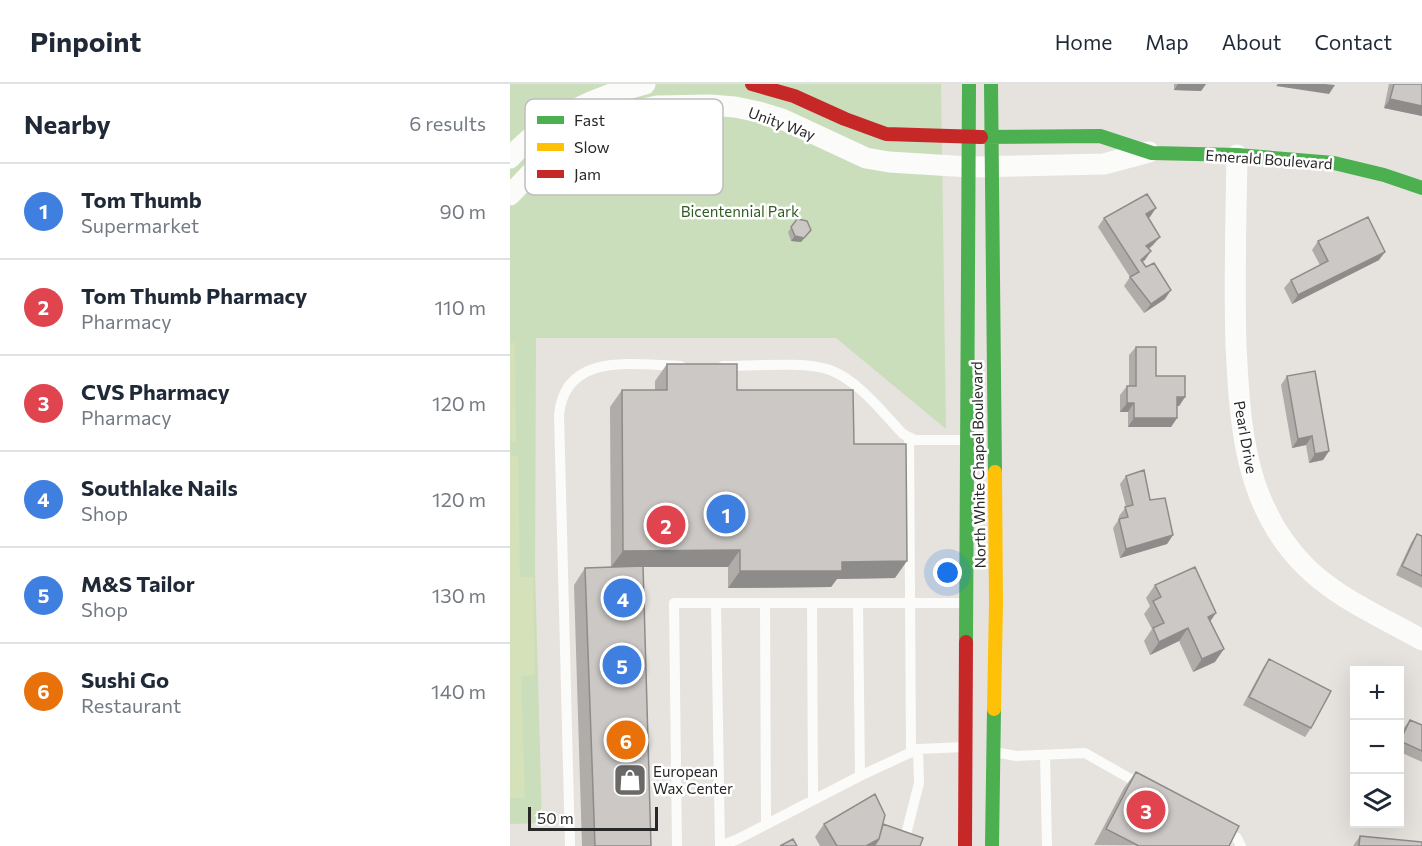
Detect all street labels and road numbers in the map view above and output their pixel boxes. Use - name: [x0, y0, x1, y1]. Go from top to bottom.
- street label: Unity Way: [746, 103, 818, 144]
- street label: Emerald Boulevard: [1205, 146, 1333, 172]
- street label: North White Chapel Boulevard: [967, 361, 989, 569]
- street label: Pearl Drive: [1231, 399, 1261, 475]

